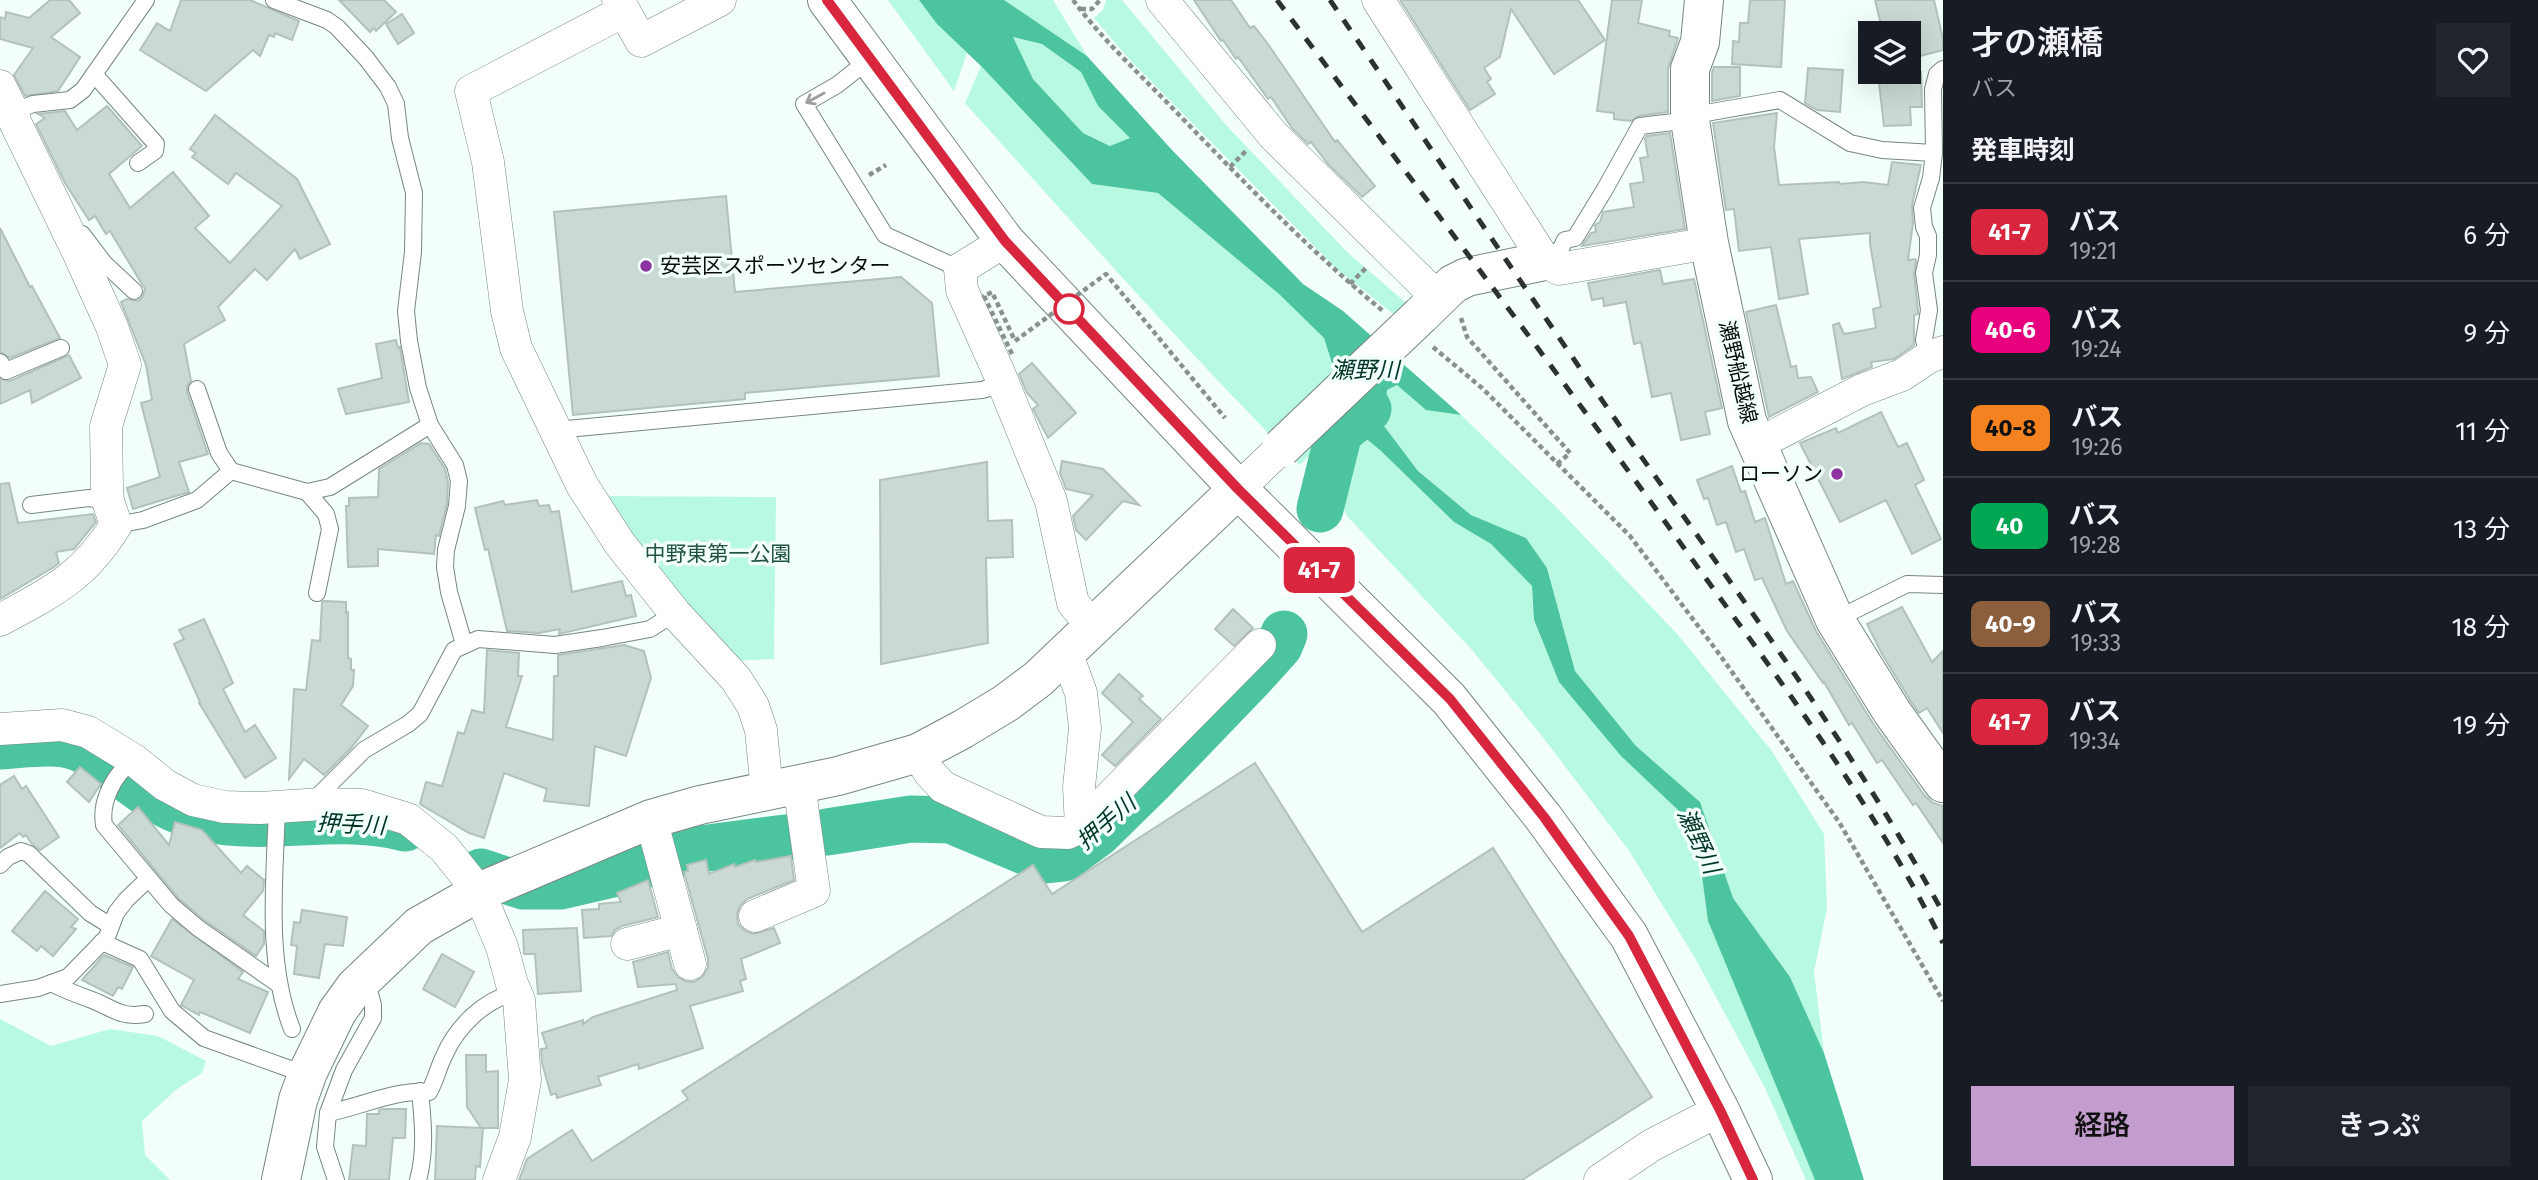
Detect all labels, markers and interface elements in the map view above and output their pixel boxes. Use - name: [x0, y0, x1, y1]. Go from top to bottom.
- map controls: [1858, 21, 1921, 84]
- button: layers: [1858, 21, 1921, 84]
- text: 才の瀬橋: [1971, 23, 2103, 63]
- button: heart: [2436, 23, 2510, 97]
- text: バス: [1971, 74, 2017, 102]
- one-way arrow: [805, 91, 825, 105]
- text: 発車時刻: [1971, 135, 2075, 166]
- text: バス: [2069, 206, 2121, 237]
- text: 41-7: [1988, 218, 2031, 246]
- text: 6 分: [2463, 220, 2510, 251]
- text: 19:21: [2069, 237, 2117, 265]
- place label: 安芸区スポーツセンター: [660, 253, 891, 279]
- marker: 安芸区スポーツセンター: [638, 258, 654, 274]
- unlabelled marker: [1054, 294, 1084, 324]
- text: バス: [2071, 304, 2123, 335]
- text: 40-6: [1985, 316, 2036, 344]
- street label: 瀬野船越線: [1714, 318, 1762, 426]
- text: 9 分: [2463, 318, 2510, 349]
- text: 19:24: [2071, 335, 2121, 363]
- water label: 瀬野川: [1331, 356, 1403, 384]
- text: バス: [2071, 402, 2123, 433]
- text: 40-8: [1985, 414, 2036, 442]
- text: 11 分: [2455, 416, 2510, 447]
- text: 19:26: [2071, 433, 2123, 461]
- place label: ローソン: [1739, 461, 1823, 487]
- marker: ローソン: [1829, 466, 1845, 482]
- text: バス: [2069, 500, 2121, 531]
- text: 40: [1996, 512, 2023, 540]
- text: 13 分: [2453, 514, 2510, 545]
- text: 19:28: [2069, 531, 2121, 559]
- park label: 中野東第一公園: [645, 541, 792, 567]
- line badge: 41-7: [1270, 547, 1368, 593]
- text: 41-7: [1298, 556, 1340, 584]
- text: バス: [2071, 598, 2123, 629]
- text: 40-9: [1985, 610, 2036, 638]
- text: 18 分: [2452, 612, 2510, 643]
- text: 19:33: [2071, 629, 2121, 657]
- text: バス: [2069, 696, 2121, 727]
- text: 41-7: [1988, 708, 2031, 736]
- text: 19 分: [2452, 710, 2510, 741]
- text: 19:34: [2069, 727, 2120, 755]
- water label: 押手川: [1071, 787, 1143, 855]
- water label: 瀬野川: [1672, 804, 1728, 881]
- water label: 押手川: [316, 808, 389, 840]
- button: 経路: [1971, 1086, 2234, 1166]
- button: きっぷ: [2248, 1086, 2510, 1166]

